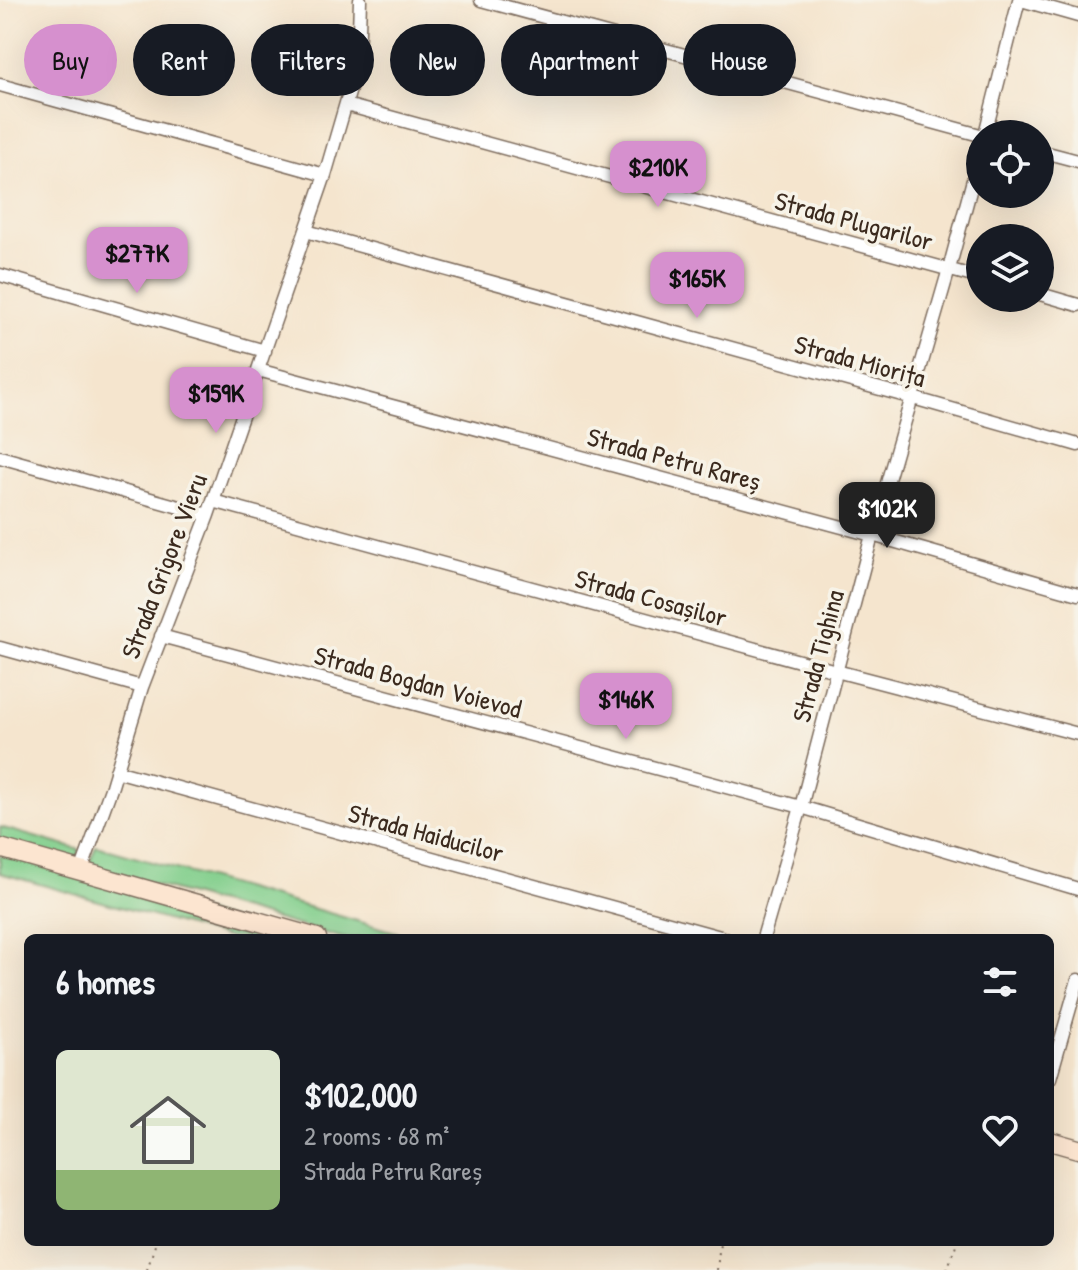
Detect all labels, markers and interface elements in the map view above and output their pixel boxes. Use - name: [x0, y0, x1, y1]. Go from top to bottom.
- chip: Buy: [24, 24, 117, 96]
- chip: Rent: [133, 24, 235, 96]
- chip: Filters: [251, 24, 374, 96]
- chip: New: [390, 24, 485, 96]
- chip: Apartment: [501, 24, 667, 96]
- chip: House: [683, 24, 796, 96]
- map controls: [966, 120, 1054, 312]
- button: locate: [966, 120, 1054, 208]
- pin: $210K: [602, 141, 714, 209]
- text: $210K: [628, 149, 688, 184]
- street label: Strada Plugarilor: [771, 183, 937, 258]
- button: layers: [966, 224, 1054, 312]
- pin: $277K: [81, 227, 193, 295]
- text: $277K: [105, 235, 169, 270]
- pin: $165K: [641, 252, 753, 320]
- text: $165K: [668, 260, 726, 295]
- street label: Strada Miorița: [791, 326, 929, 395]
- pin: $159K: [160, 367, 272, 435]
- text: $159K: [188, 375, 244, 410]
- street label: Strada Petru Rareș: [584, 419, 765, 498]
- street label: Strada Grigore Vieru: [112, 468, 215, 663]
- pin: $102K: [831, 482, 943, 550]
- text: $102K: [857, 490, 917, 525]
- street label: Strada Cosașilor: [571, 560, 731, 635]
- street label: Strada Tighina: [783, 586, 852, 726]
- street label: Strada Bogdan Voievod: [311, 637, 526, 726]
- pin: $146K: [570, 673, 682, 741]
- text: $146K: [598, 681, 654, 716]
- street label: Strada Haiducilor: [345, 795, 508, 870]
- text: 6 homes: [56, 959, 155, 1005]
- icon: filters: [978, 960, 1022, 1004]
- text: $102,000: [304, 1072, 417, 1118]
- icon: home: [120, 1082, 216, 1178]
- icon: heart: [978, 1108, 1022, 1152]
- text: 2 rooms · 68 m²: [304, 1118, 449, 1153]
- text: Strada Petru Rareș: [304, 1153, 482, 1188]

